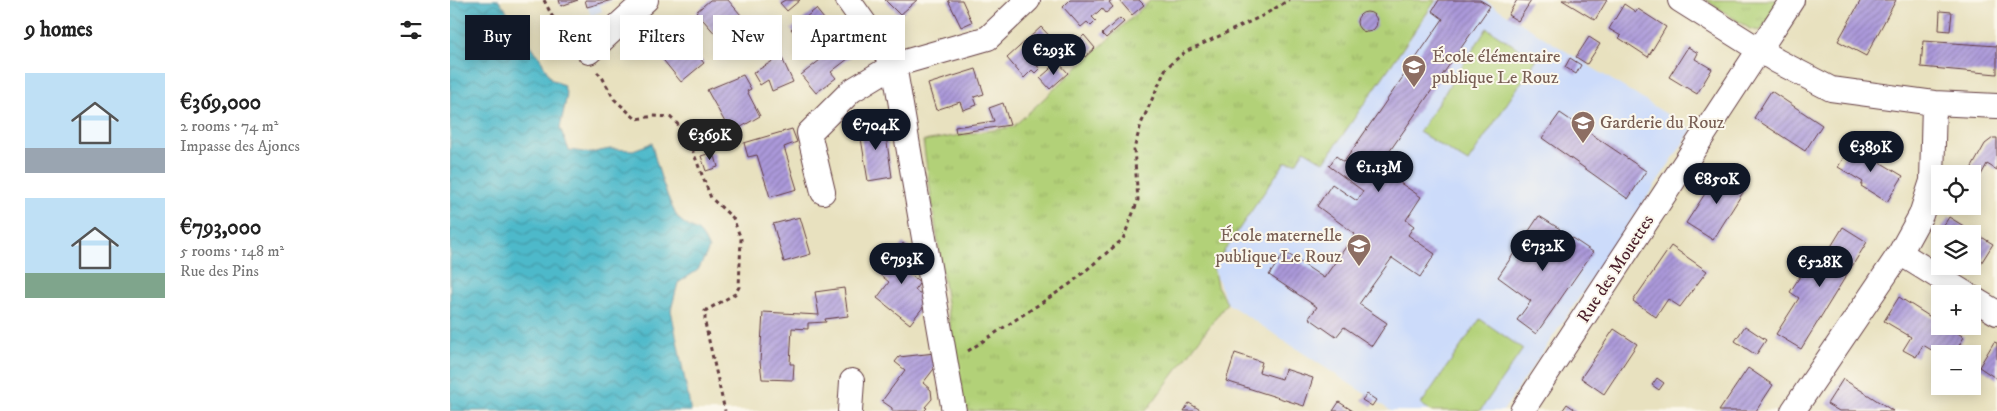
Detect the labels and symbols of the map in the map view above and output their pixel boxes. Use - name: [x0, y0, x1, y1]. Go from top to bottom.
- pin: €293K: [1019, 34, 1089, 76]
- place label: École élémentaire publique Le Rouz: [1431, 46, 1561, 89]
- school or university icon: École élémentaire publique Le Rouz: [1401, 54, 1427, 88]
- pin: €704K: [841, 108, 911, 151]
- school or university icon: Garderie du Rouz: [1570, 110, 1596, 144]
- place label: Garderie du Rouz: [1600, 112, 1725, 134]
- pin: €369K: [675, 119, 745, 161]
- pin: €389K: [1836, 130, 1906, 173]
- pin: €1.13M: [1338, 150, 1420, 193]
- pin: €850K: [1682, 162, 1752, 205]
- street label: Rue des Mouettes: [1573, 211, 1659, 327]
- place label: École maternelle publique Le Rouz: [1215, 225, 1342, 268]
- pin: €732K: [1508, 230, 1578, 272]
- school or university icon: École maternelle publique Le Rouz: [1346, 233, 1372, 267]
- pin: €793K: [867, 242, 937, 285]
- pin: €528K: [1785, 246, 1855, 288]

